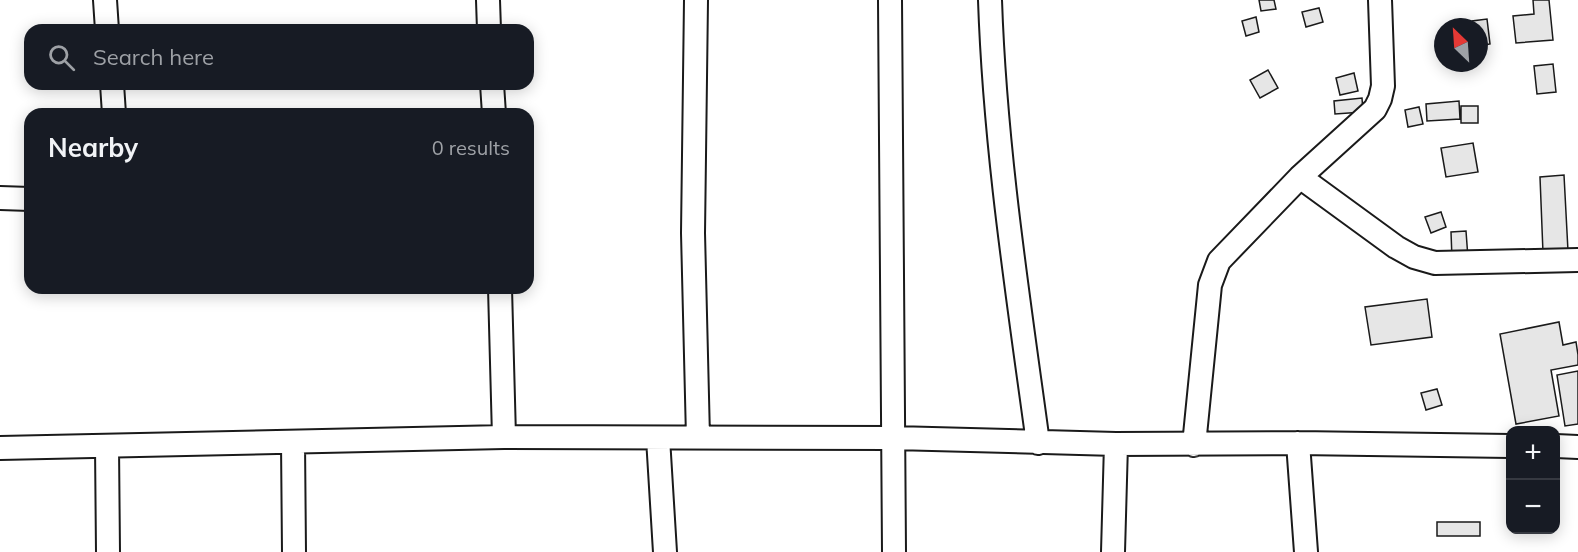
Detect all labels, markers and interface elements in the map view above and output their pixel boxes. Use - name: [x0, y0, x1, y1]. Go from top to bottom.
- north arrow: [1434, 18, 1488, 72]
- search box: [24, 24, 534, 90]
- icon: search: [45, 41, 78, 74]
- text: Search here: [93, 43, 214, 71]
- text: Nearby: [48, 131, 138, 164]
- text: 0 results: [432, 135, 510, 160]
- map controls: [1506, 426, 1560, 534]
- button: +: [1506, 426, 1560, 480]
- button: −: [1506, 480, 1560, 534]

